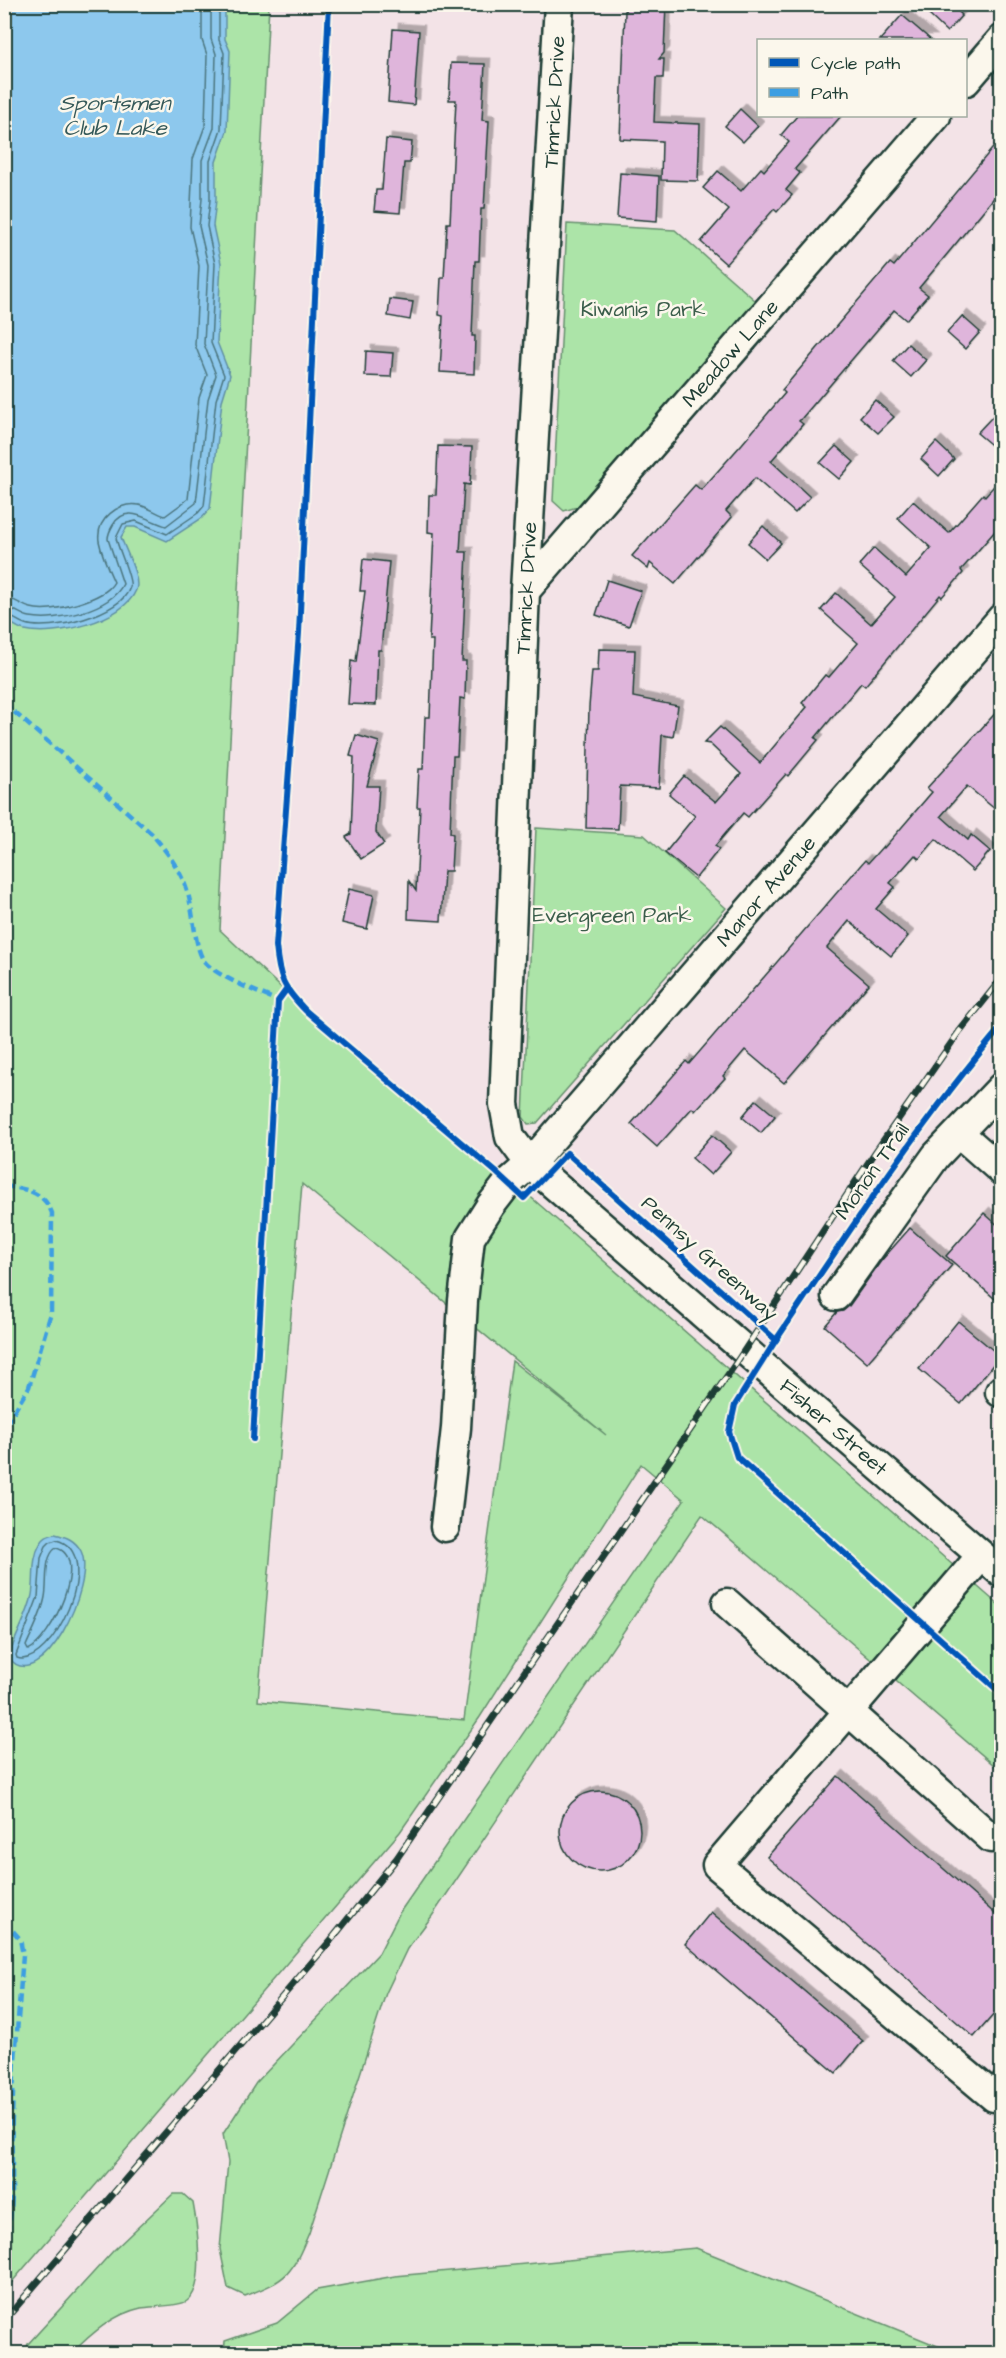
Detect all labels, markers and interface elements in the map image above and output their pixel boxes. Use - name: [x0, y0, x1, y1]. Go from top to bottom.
- street label: Timrick Drive: [537, 35, 572, 169]
- legend: [757, 39, 967, 117]
- text: Cycle path: [811, 51, 900, 77]
- text: Path: [811, 81, 848, 106]
- water label: Sportsmen Club Lake: [60, 88, 172, 144]
- street label: Meadow Lane: [675, 293, 785, 414]
- park label: Kiwanis Park: [581, 295, 705, 324]
- street label: Timrick Drive: [509, 521, 544, 655]
- street label: Manor Avenue: [710, 830, 823, 953]
- park label: Evergreen Park: [533, 901, 692, 932]
- street label: Monon Trail: [828, 1117, 916, 1226]
- street label: Pennsy Greenway: [634, 1189, 785, 1329]
- street label: Fisher Street: [773, 1372, 894, 1483]

